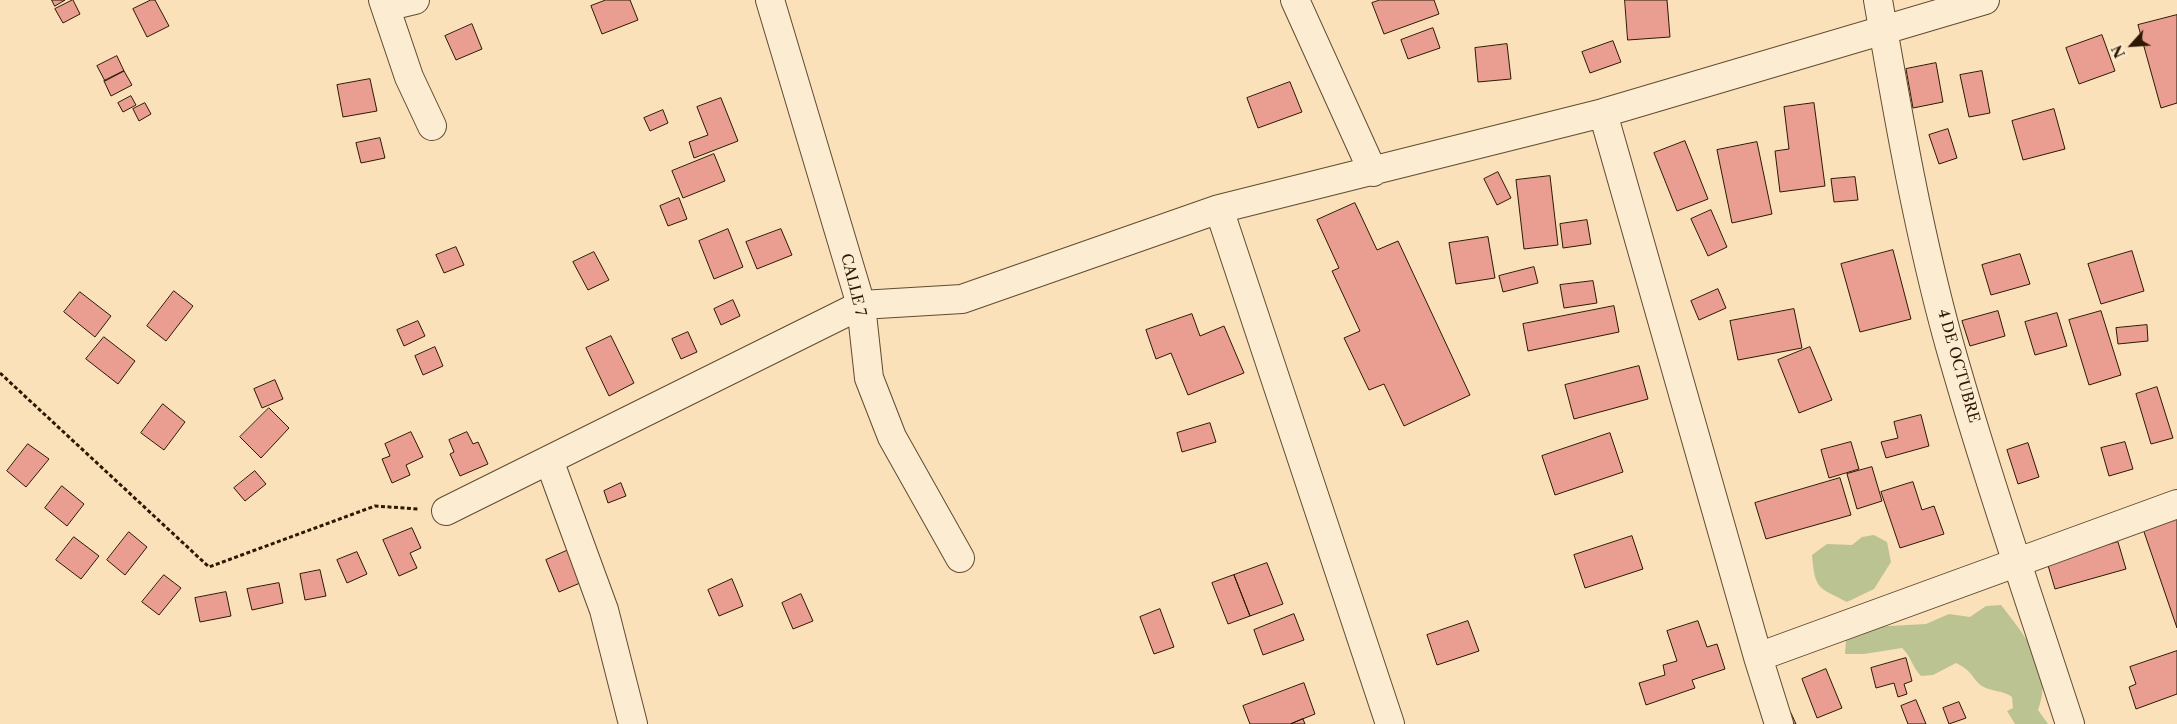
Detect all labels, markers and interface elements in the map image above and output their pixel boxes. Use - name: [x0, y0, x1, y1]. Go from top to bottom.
- north arrow: [2107, 20, 2157, 70]
- text: N: [2108, 42, 2129, 61]
- street label: CALLE 7: [837, 252, 869, 318]
- street label: 4 DE OCTUBRE: [1933, 307, 1983, 425]

